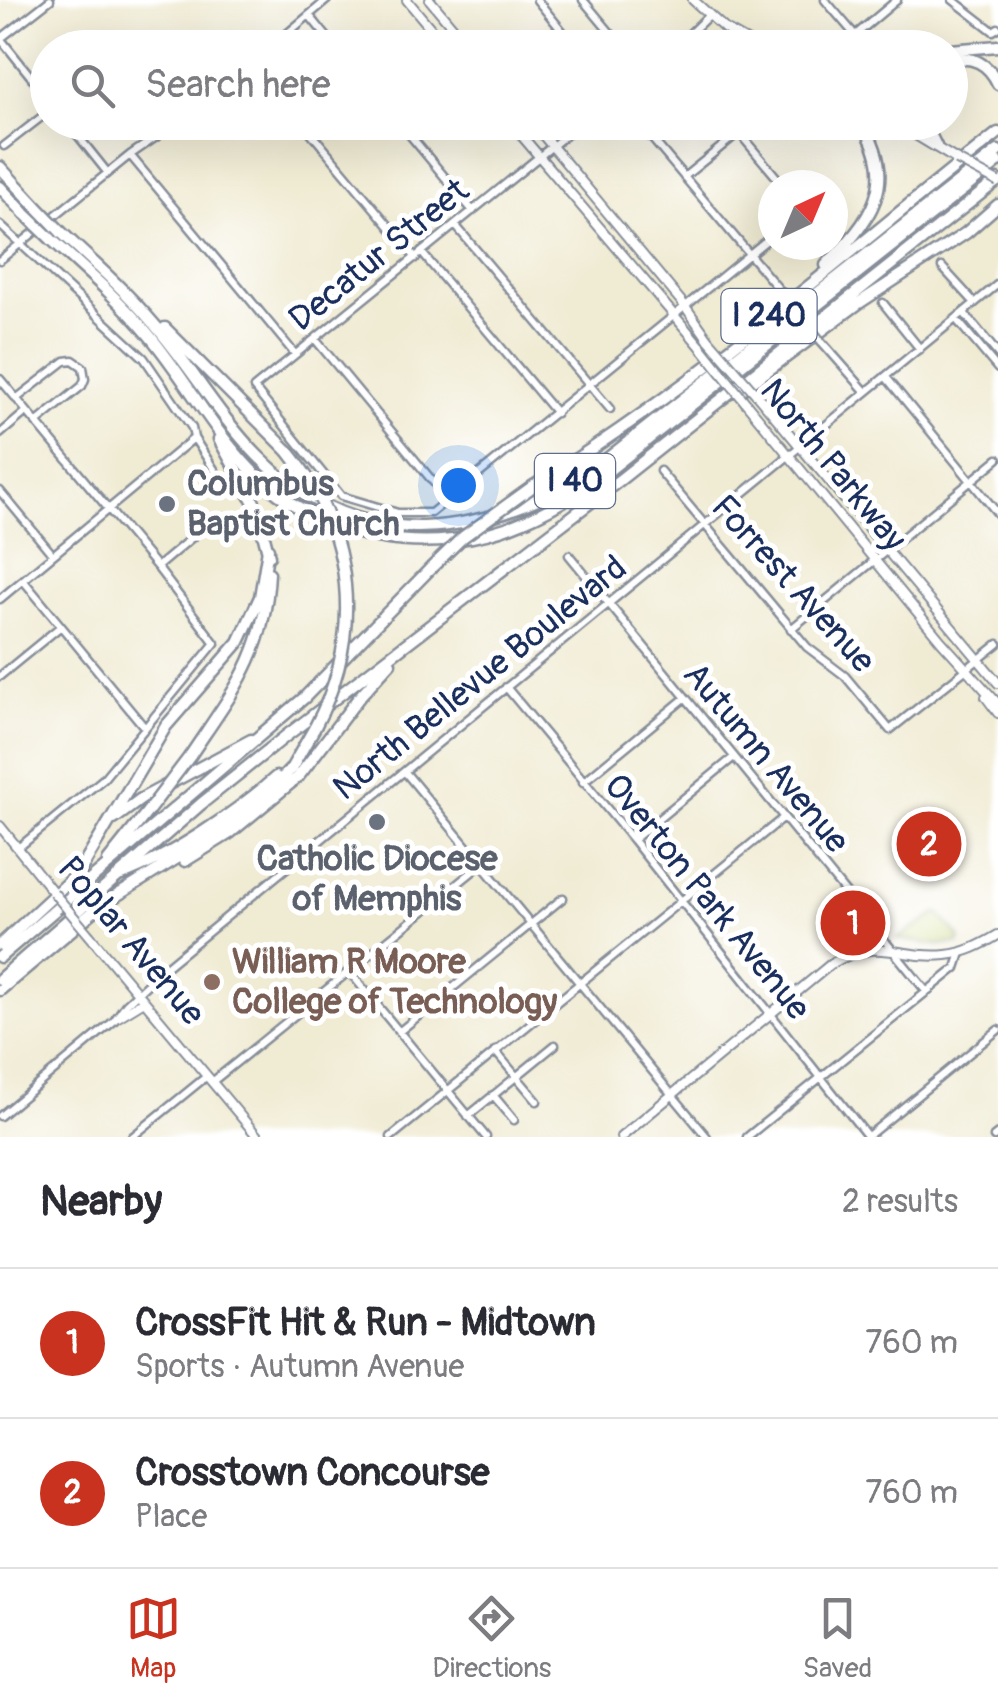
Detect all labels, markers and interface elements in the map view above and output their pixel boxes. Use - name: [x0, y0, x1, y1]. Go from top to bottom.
- search box: [30, 30, 968, 140]
- icon: search: [65, 58, 120, 113]
- text: Search here: [145, 61, 331, 109]
- street label: Decatur Street: [280, 168, 479, 341]
- north arrow: [758, 170, 848, 260]
- road number: I 240: [722, 289, 816, 343]
- street label: North Parkway: [750, 370, 916, 560]
- road number: I 40: [535, 454, 615, 508]
- your location: [433, 460, 484, 511]
- place label: Columbus Baptist Church: [187, 462, 400, 546]
- street label: Forrest Avenue: [702, 486, 884, 682]
- marker: Columbus Baptist Church: [156, 493, 178, 515]
- street label: North Bellevue Boulevard: [324, 546, 636, 810]
- street label: Autumn Avenue: [673, 654, 859, 862]
- street label: Overton Park Avenue: [594, 765, 820, 1029]
- pin: 2: [896, 806, 962, 882]
- marker: Catholic Diocese of Memphis: [366, 811, 388, 833]
- place label: Catholic Diocese of Memphis: [257, 837, 498, 921]
- street label: Poplar Avenue: [48, 847, 214, 1035]
- pin: 1: [820, 886, 886, 960]
- place label: William R Moore College of Technology: [232, 940, 557, 1024]
- marker: William R Moore College of Technology: [201, 971, 223, 993]
- text: Nearby: [40, 1176, 162, 1228]
- text: 2 results: [842, 1182, 958, 1222]
- text: CrossFit Hit & Run - Midtown: [135, 1299, 596, 1347]
- text: 1: [66, 1323, 79, 1363]
- text: 760 m: [865, 1323, 958, 1363]
- text: Sports · Autumn Avenue: [135, 1347, 464, 1387]
- text: Crosstown Concourse: [135, 1449, 489, 1497]
- text: 2: [64, 1473, 81, 1513]
- text: 760 m: [865, 1473, 958, 1513]
- text: Place: [135, 1497, 207, 1537]
- tab: Map: [126, 1591, 181, 1686]
- tab: Directions: [432, 1591, 551, 1686]
- tab: Saved: [803, 1591, 872, 1686]

